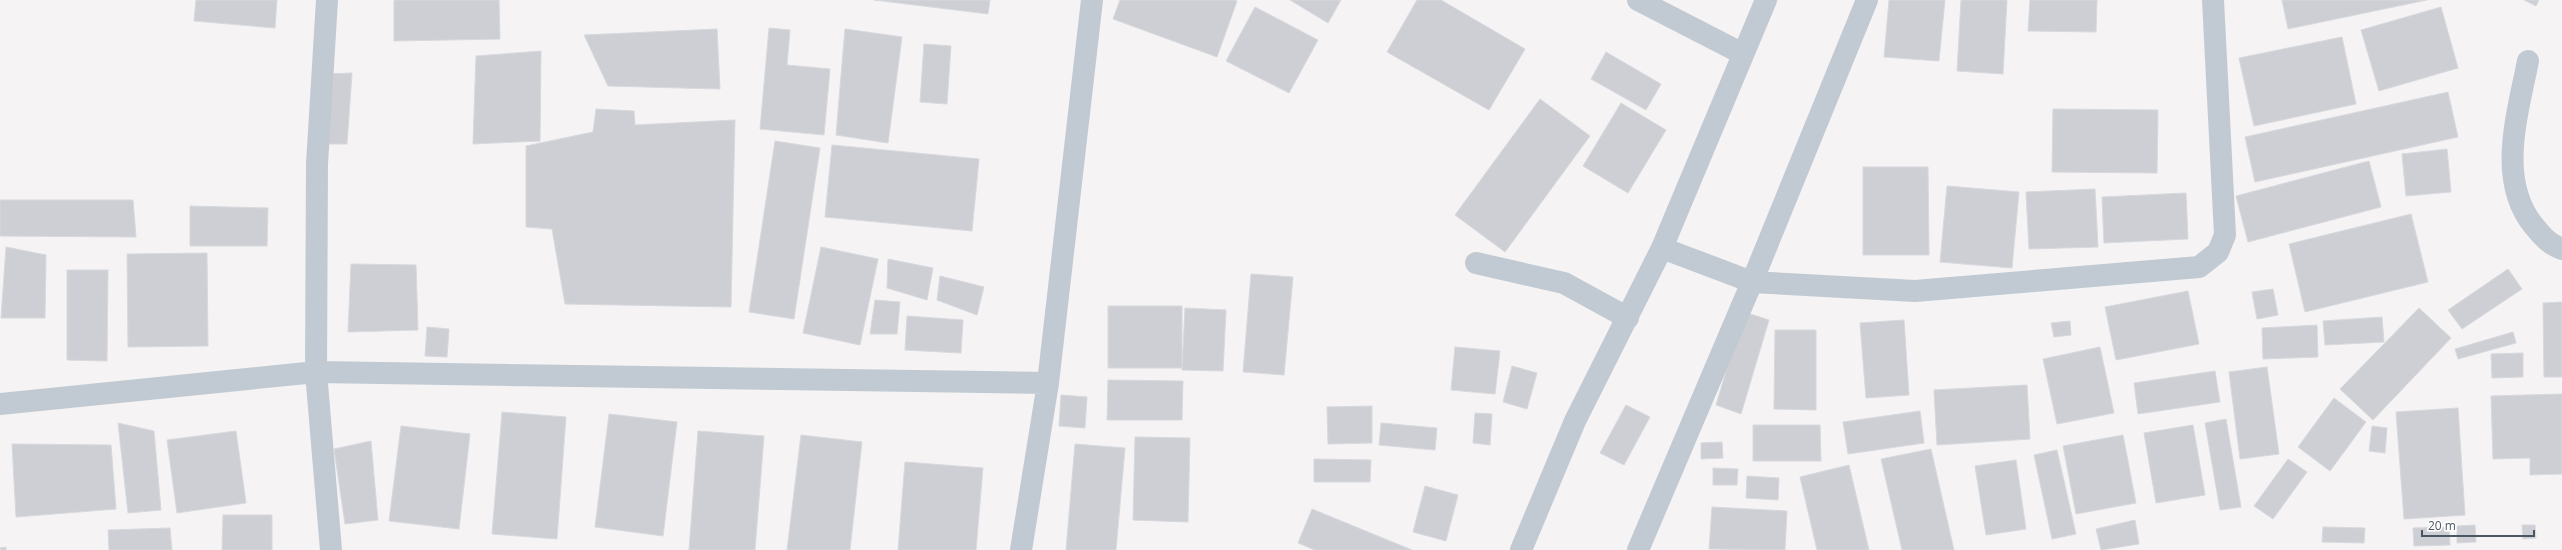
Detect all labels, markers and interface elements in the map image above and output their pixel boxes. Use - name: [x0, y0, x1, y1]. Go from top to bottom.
- scale bar: [2422, 512, 2534, 538]
- text: 20 m: [2428, 517, 2456, 534]

